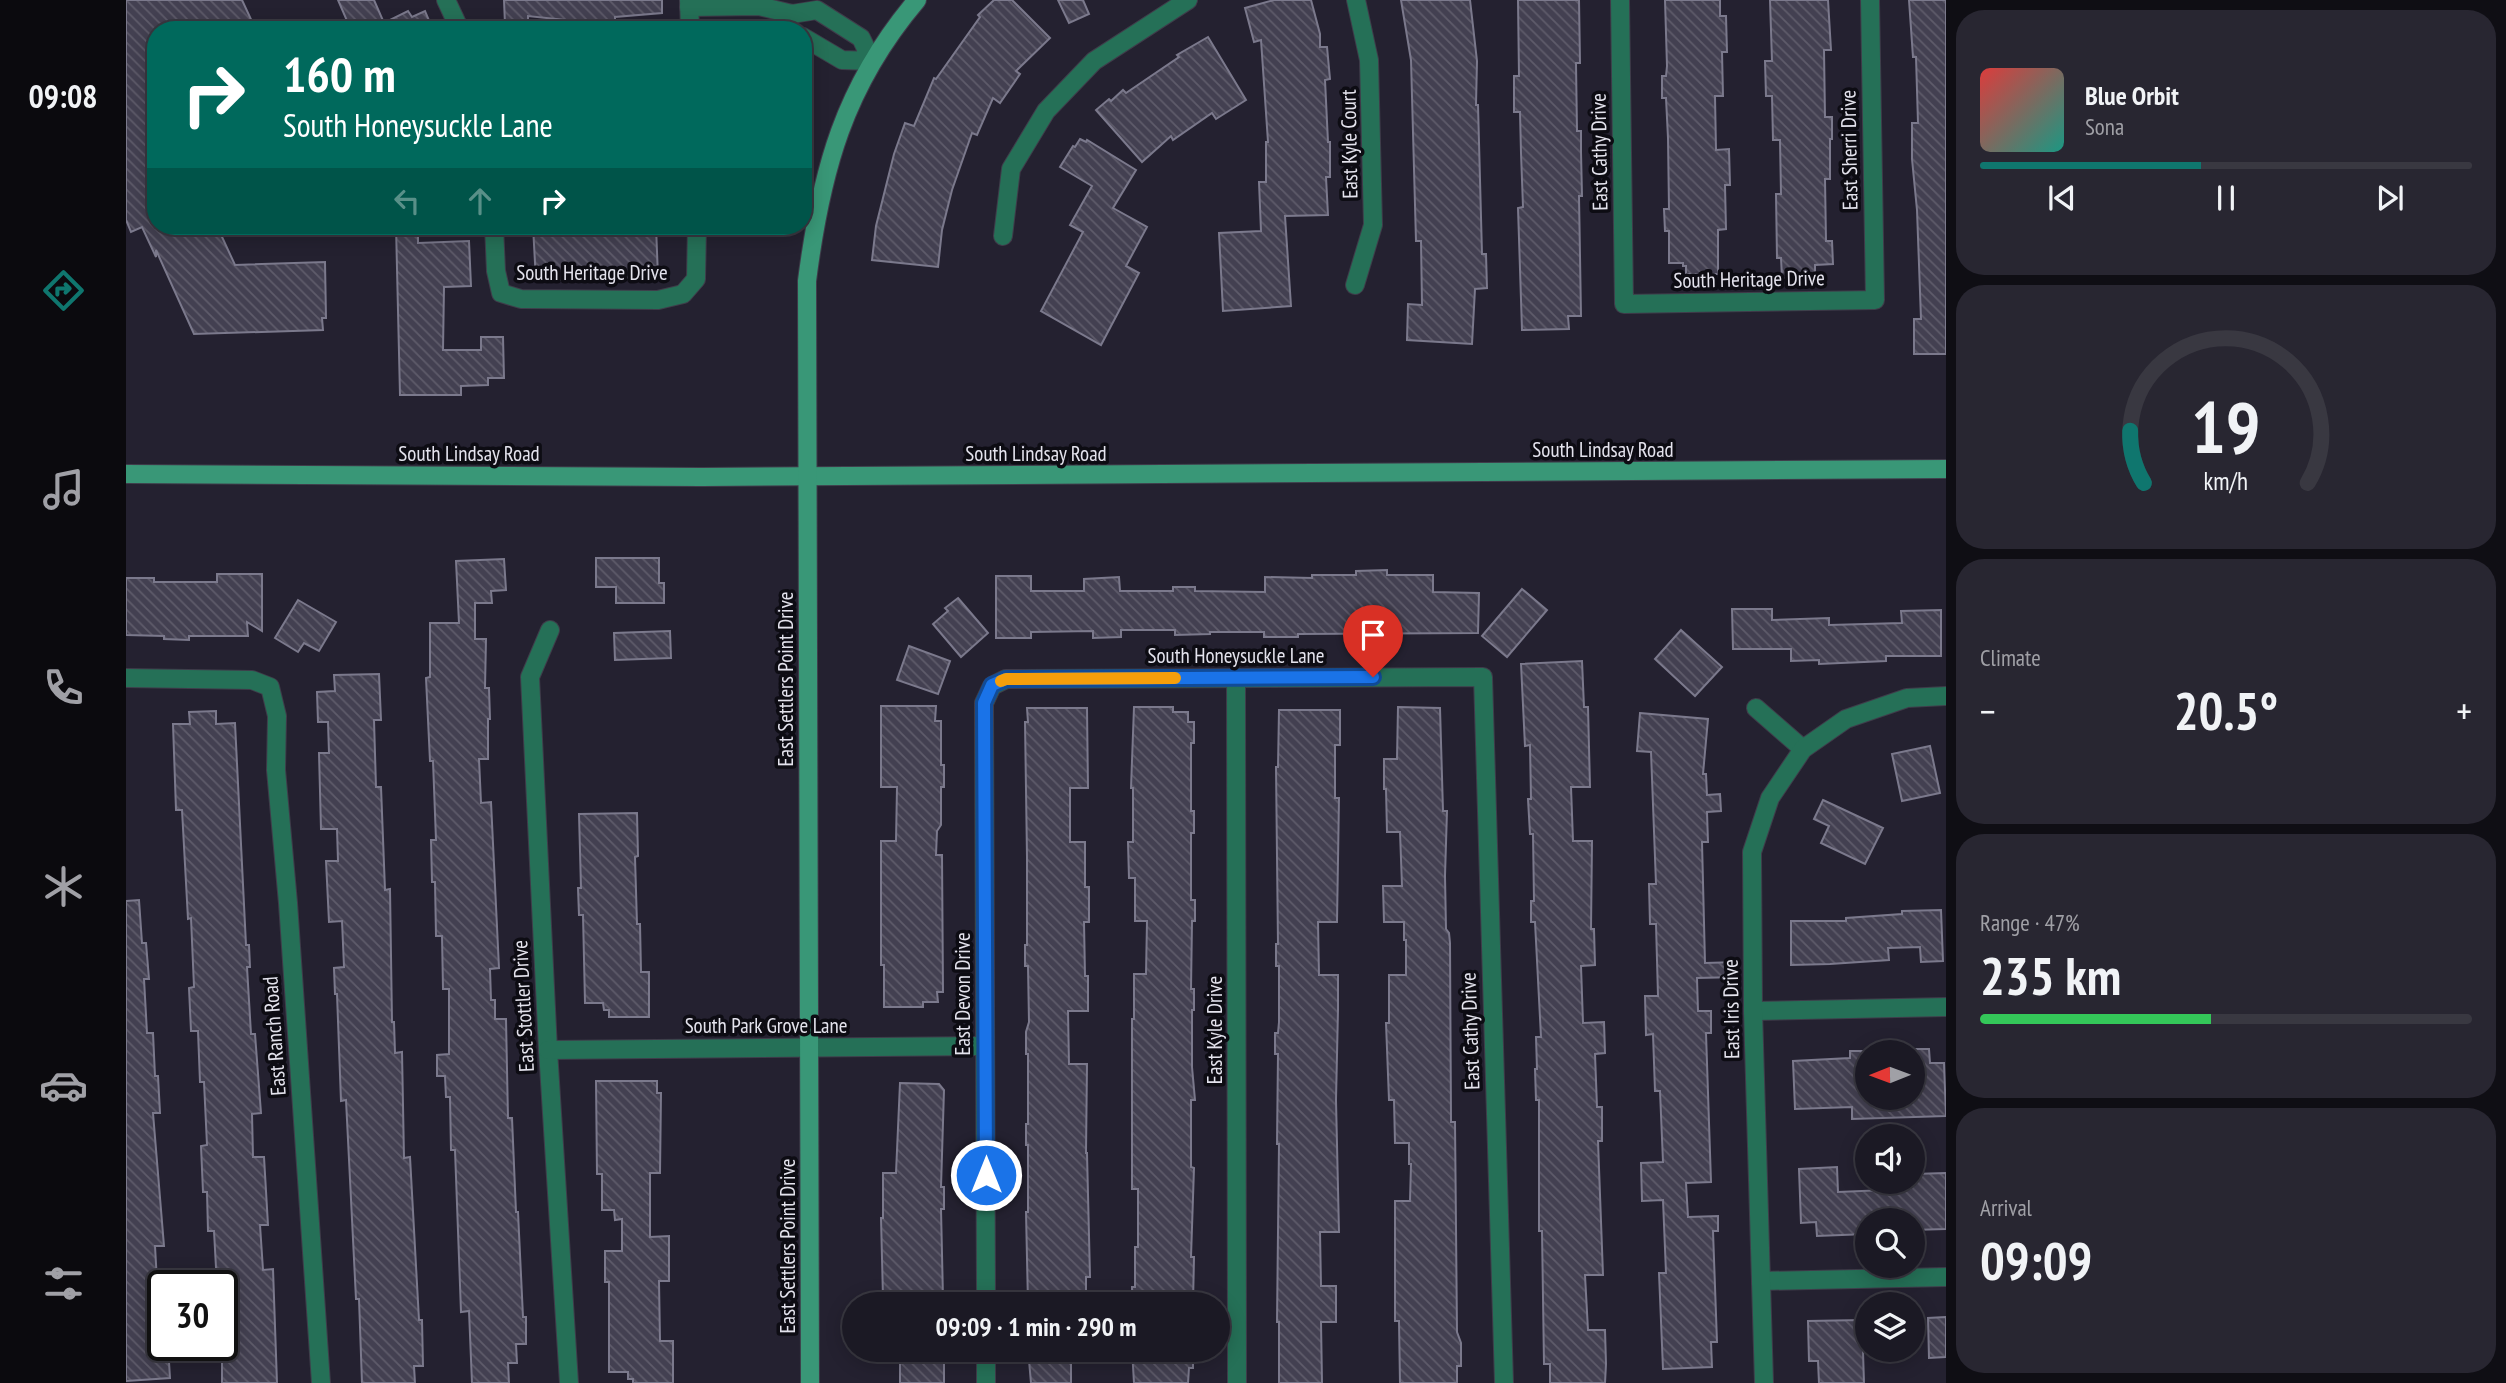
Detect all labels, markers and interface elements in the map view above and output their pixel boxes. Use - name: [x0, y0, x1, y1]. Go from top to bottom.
- text: 160 m: [283, 42, 396, 106]
- icon: right: [168, 49, 259, 140]
- text: 09:08: [28, 75, 98, 117]
- text: Blue Orbit: [2085, 79, 2179, 112]
- street label: East Kyle Court: [1335, 89, 1363, 199]
- street label: East Sherri Drive: [1834, 90, 1864, 210]
- street label: East Cathy Drive: [1584, 93, 1614, 211]
- text: South Honeysuckle Lane: [283, 104, 553, 146]
- text: Sona: [2085, 112, 2124, 141]
- icon: previous: [2043, 179, 2081, 217]
- icon: pause: [2207, 179, 2245, 217]
- icon: next: [2371, 179, 2409, 217]
- icon: left: [388, 182, 426, 220]
- icon: ahead: [461, 182, 499, 220]
- icon: right: [534, 182, 572, 220]
- street label: South Heritage Drive: [516, 259, 668, 286]
- street label: South Heritage Drive: [1673, 264, 1825, 294]
- icon: directions: [39, 266, 88, 315]
- text: 19: [2191, 379, 2261, 473]
- street label: South Lindsay Road: [1532, 436, 1674, 463]
- street label: South Lindsay Road: [398, 440, 540, 467]
- street label: South Lindsay Road: [965, 440, 1107, 467]
- icon: music: [39, 465, 88, 514]
- text: km/h: [2204, 465, 2248, 497]
- street label: East Settlers Point Drive: [772, 592, 799, 766]
- pin: [1343, 605, 1403, 677]
- icon: arrive: [1354, 616, 1392, 654]
- street label: South Honeysuckle Lane: [1148, 642, 1324, 669]
- text: Climate: [1980, 643, 2041, 672]
- icon: phone: [39, 663, 88, 712]
- text: 20.5°: [2174, 677, 2278, 744]
- text: −: [1980, 686, 1996, 735]
- text: +: [2456, 686, 2472, 735]
- icon: climate: [39, 862, 88, 911]
- text: Range · 47%: [1980, 908, 2080, 937]
- street label: East Devon Drive: [949, 932, 976, 1056]
- street label: East Stottler Drive: [506, 939, 540, 1073]
- text: 235 km: [1980, 942, 2121, 1009]
- street label: East Iris Drive: [1717, 959, 1745, 1059]
- street label: East Cathy Drive: [1454, 972, 1486, 1090]
- street label: East Ranch Road: [256, 975, 292, 1097]
- street label: East Kyle Drive: [1201, 976, 1228, 1084]
- street label: South Park Grove Lane: [685, 1012, 847, 1039]
- north arrow: [1855, 1040, 1925, 1110]
- map controls: [1855, 1040, 1925, 1362]
- icon: car: [39, 1061, 88, 1110]
- button: sound: [1855, 1124, 1925, 1194]
- position arrow: [949, 1138, 1023, 1212]
- street label: East Settlers Point Drive: [774, 1159, 801, 1333]
- text: Arrival: [1980, 1193, 2032, 1222]
- button: search: [1855, 1208, 1925, 1278]
- text: 09:09: [1980, 1227, 2092, 1294]
- icon: filters: [39, 1259, 88, 1308]
- speed limit sign: 30: [147, 1270, 238, 1361]
- button: layers: [1855, 1292, 1925, 1362]
- text: 09:09 · 1 min · 290 m: [936, 1310, 1136, 1343]

